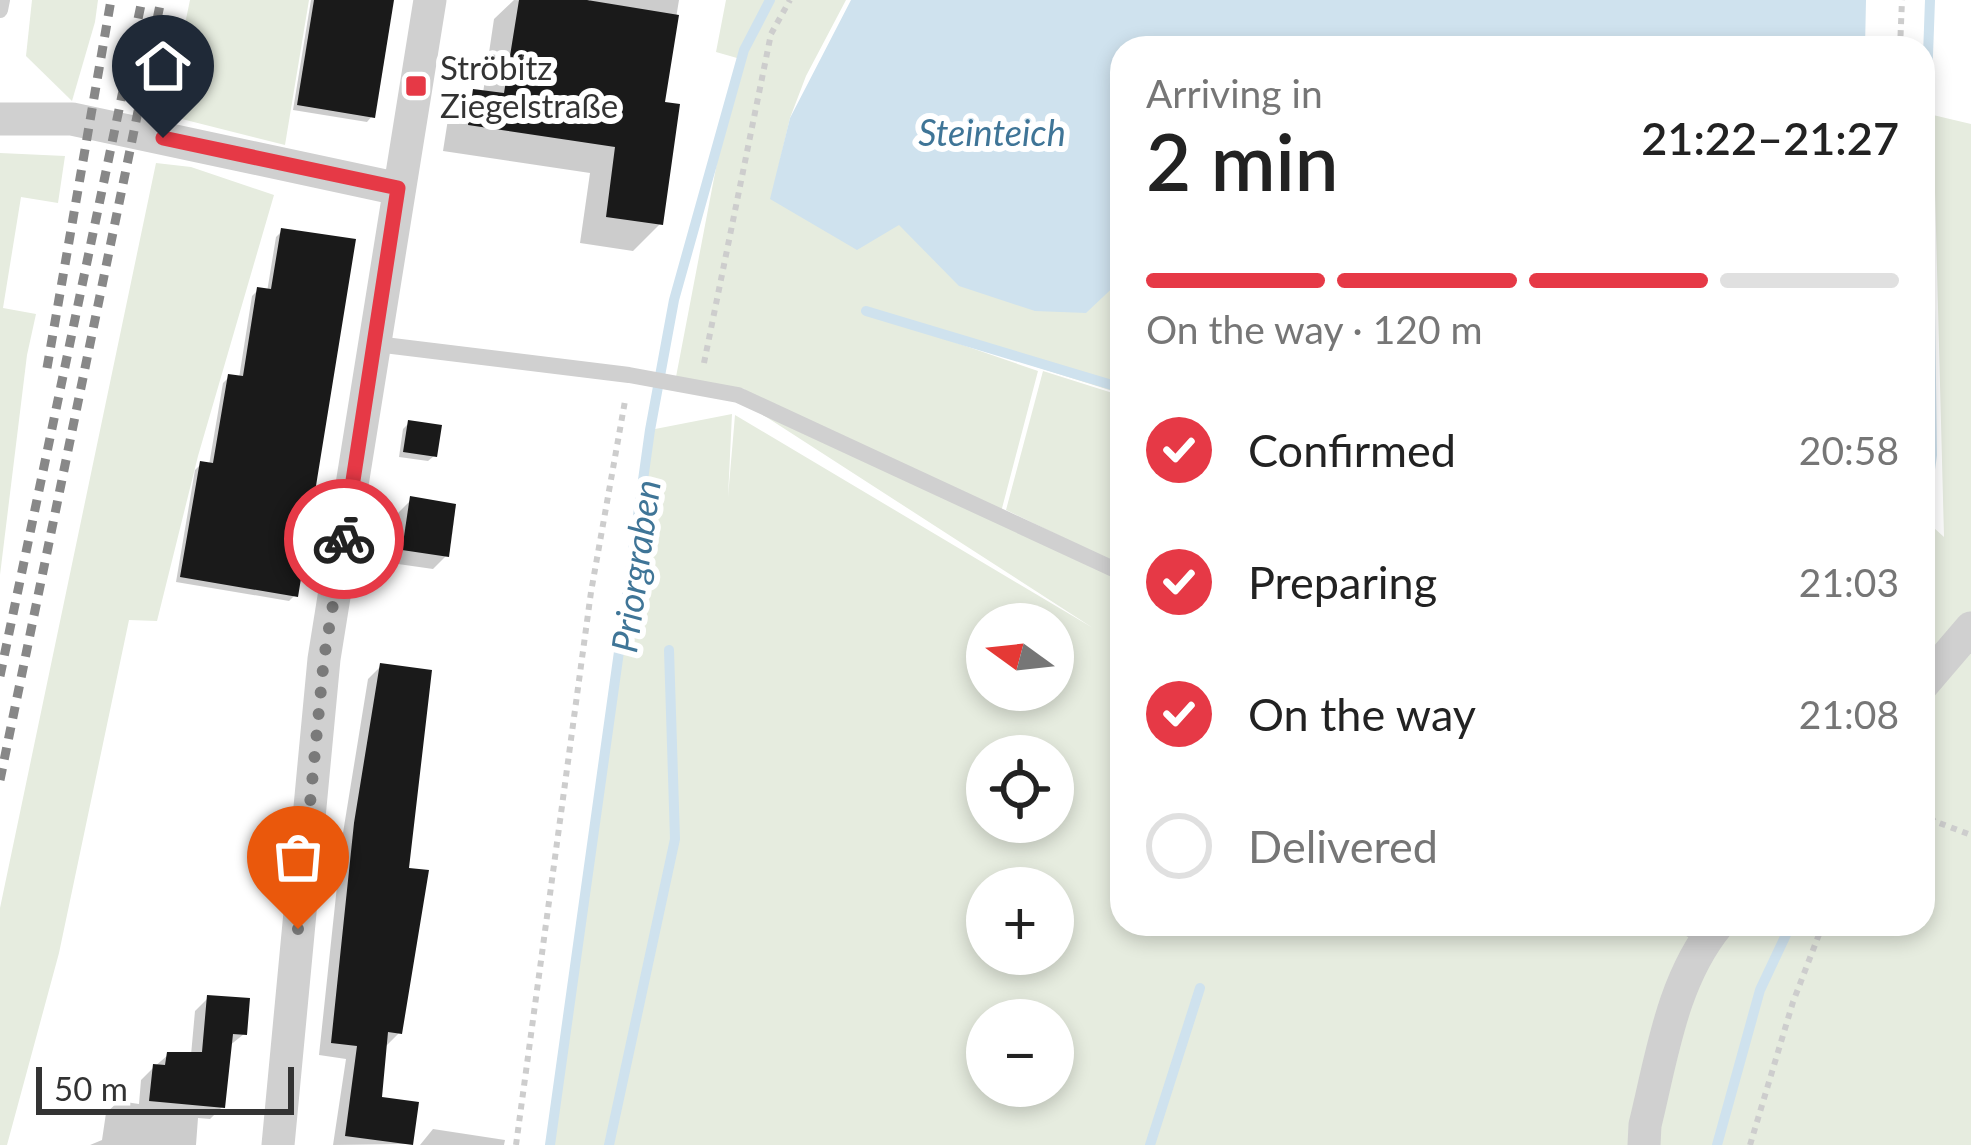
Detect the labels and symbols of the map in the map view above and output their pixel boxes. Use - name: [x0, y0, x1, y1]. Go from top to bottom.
- pin: [112, 15, 214, 138]
- place label: Ströbitz Ziegelstraße: [440, 47, 618, 125]
- marker: Ströbitz Ziegelstraße: [403, 73, 429, 99]
- water label: Steinteich: [918, 110, 1066, 154]
- water label: Priorgraben: [601, 477, 669, 655]
- courier: [284, 479, 404, 599]
- north arrow: [966, 603, 1074, 711]
- pin: [247, 806, 349, 929]
- scale bar: [36, 1061, 294, 1114]

